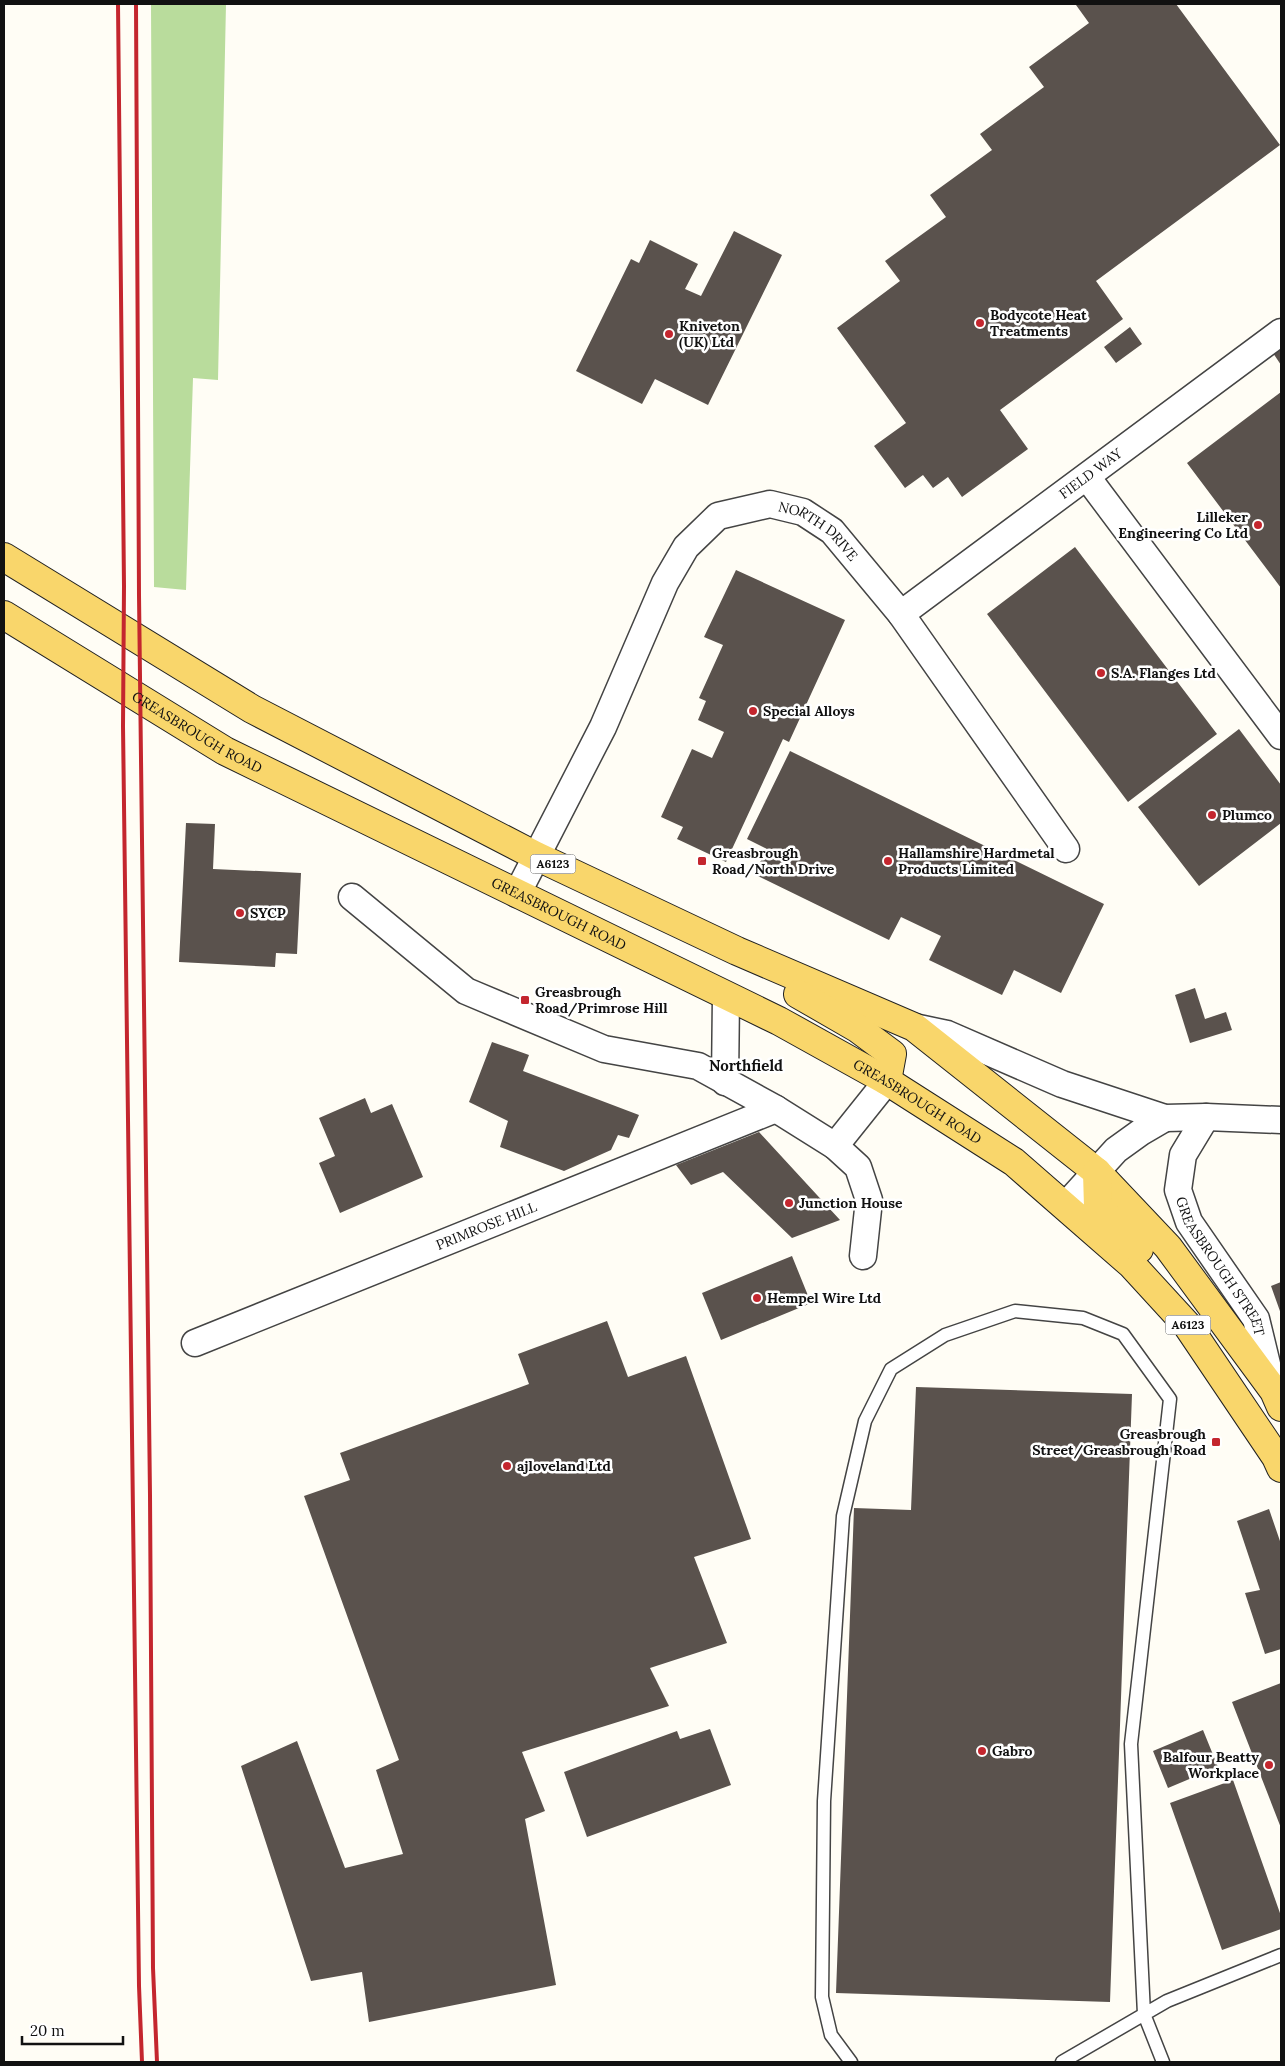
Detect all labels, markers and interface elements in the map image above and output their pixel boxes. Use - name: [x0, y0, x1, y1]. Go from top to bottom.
- place label: Bodycote Heat Treatments: [990, 306, 1087, 340]
- place label: Kniveton (UK) Ltd: [679, 317, 740, 351]
- marker: Bodycote Heat Treatments: [974, 317, 986, 329]
- marker: Kniveton (UK) Ltd: [663, 328, 675, 340]
- street label: FIELD WAY: [1056, 443, 1126, 503]
- street label: NORTH DRIVE: [777, 497, 862, 565]
- place label: Lilleker Engineering Co Ltd: [1118, 508, 1248, 542]
- marker: Lilleker Engineering Co Ltd: [1252, 519, 1264, 531]
- place label: S.A. Flanges Ltd: [1111, 664, 1216, 682]
- marker: S.A. Flanges Ltd: [1095, 667, 1107, 679]
- street label: GREASBROUGH ROAD: [129, 687, 265, 777]
- place label: Special Alloys: [763, 702, 855, 720]
- marker: Special Alloys: [747, 705, 759, 717]
- place label: Plumco: [1222, 806, 1272, 824]
- marker: Plumco: [1206, 809, 1218, 821]
- place label: Greasbrough Road/North Drive: [712, 844, 835, 878]
- place label: Hallamshire Hardmetal Products Limited: [898, 844, 1055, 878]
- road number: A6123: [530, 854, 576, 874]
- marker: Greasbrough Road/North Drive: [696, 855, 708, 867]
- marker: Hallamshire Hardmetal Products Limited: [882, 855, 894, 867]
- street label: GREASBROUGH ROAD: [489, 873, 629, 954]
- place label: SYCP: [250, 904, 286, 922]
- marker: SYCP: [234, 907, 246, 919]
- place label: Greasbrough Road/Primrose Hill: [535, 983, 668, 1017]
- marker: Greasbrough Road/Primrose Hill: [519, 994, 531, 1006]
- street label: GREASBROUGH ROAD: [850, 1055, 985, 1148]
- district label: Northfield: [709, 1056, 783, 1075]
- place label: Junction House: [799, 1194, 903, 1212]
- street label: GREASBROUGH STREET: [1172, 1194, 1269, 1338]
- street label: PRIMROSE HILL: [433, 1197, 539, 1254]
- marker: Junction House: [783, 1197, 795, 1209]
- place label: Hempel Wire Ltd: [767, 1289, 881, 1307]
- marker: Hempel Wire Ltd: [751, 1292, 763, 1304]
- road number: A6123: [1166, 1316, 1210, 1334]
- place label: Greasbrough Street/Greasbrough Road: [1032, 1425, 1206, 1459]
- marker: Greasbrough Street/Greasbrough Road: [1210, 1436, 1222, 1448]
- place label: ajloveland Ltd: [517, 1457, 611, 1475]
- marker: ajloveland Ltd: [501, 1460, 513, 1472]
- place label: Gabro: [992, 1742, 1033, 1760]
- marker: Gabro: [976, 1745, 988, 1757]
- place label: Balfour Beatty Workplace: [1163, 1748, 1259, 1782]
- marker: Balfour Beatty Workplace: [1263, 1759, 1275, 1771]
- scale bar: [22, 2014, 124, 2046]
- text: 20 m: [30, 2021, 65, 2040]

